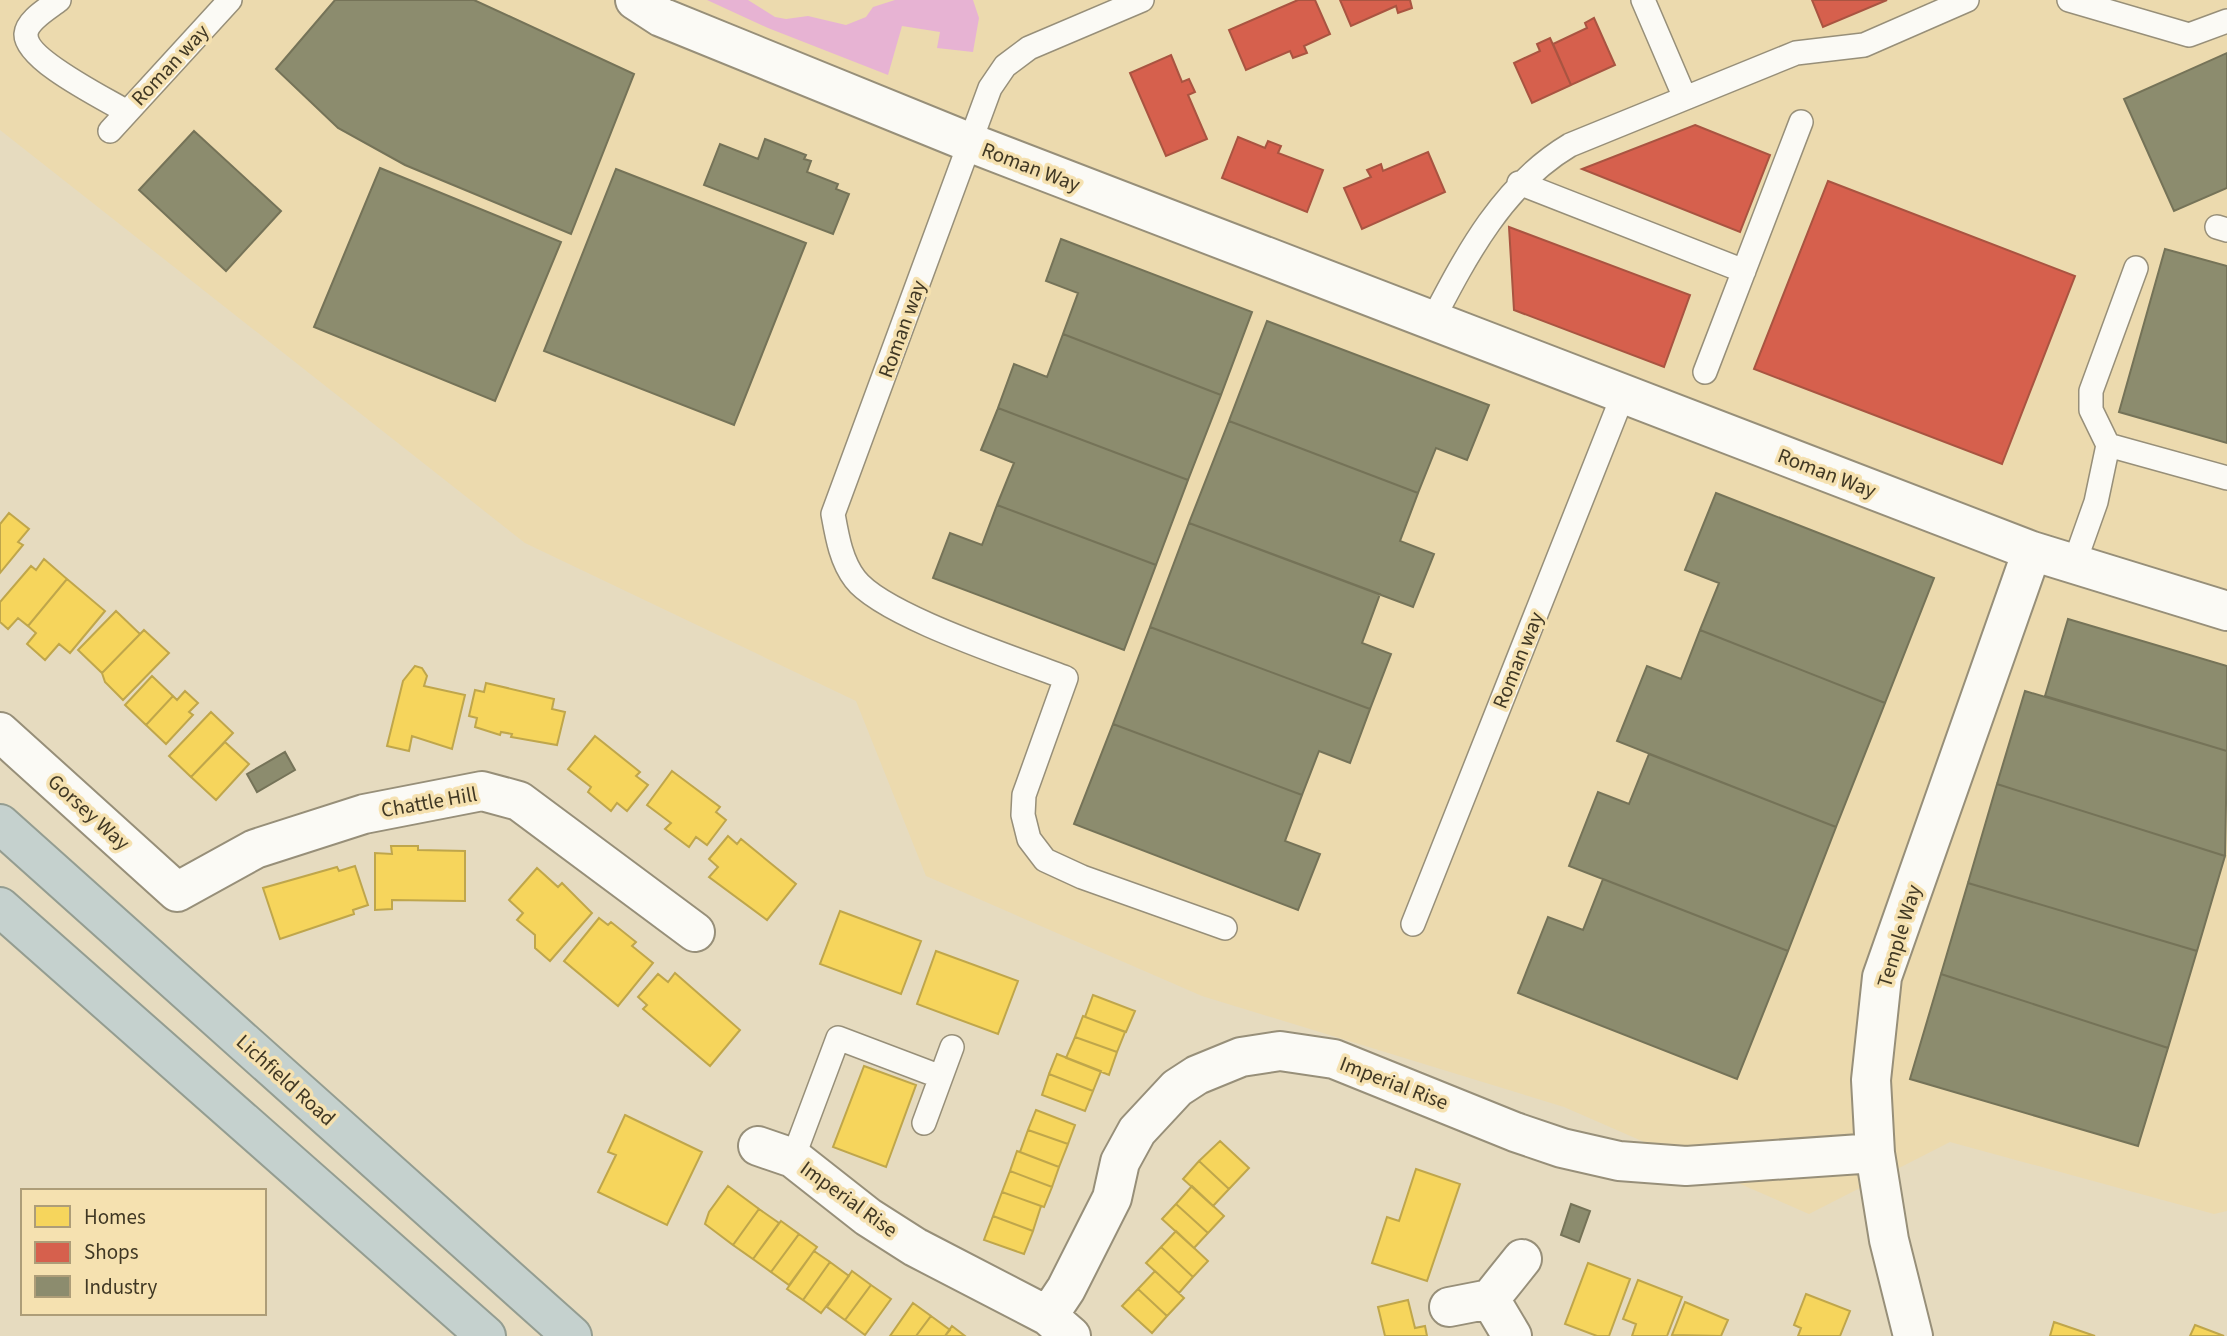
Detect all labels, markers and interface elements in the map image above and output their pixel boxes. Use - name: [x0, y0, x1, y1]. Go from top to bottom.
- street label: Roman way: [124, 17, 216, 113]
- street label: Roman Way: [977, 134, 1085, 200]
- street label: Roman way: [870, 276, 934, 382]
- street label: Roman Way: [1773, 440, 1881, 506]
- street label: Roman way: [1485, 607, 1551, 713]
- street label: Gorsey Way: [41, 767, 137, 857]
- street label: Chattle Hill: [379, 779, 479, 825]
- street label: Temple Way: [1869, 881, 1929, 991]
- street label: Lichfield Road: [230, 1027, 342, 1133]
- street label: Imperial Rise: [1335, 1049, 1453, 1117]
- street label: Imperial Rise: [794, 1153, 904, 1245]
- legend: [21, 1189, 266, 1315]
- text: Homes: [84, 1202, 146, 1232]
- text: Shops: [84, 1237, 139, 1267]
- text: Industry: [84, 1272, 157, 1302]

